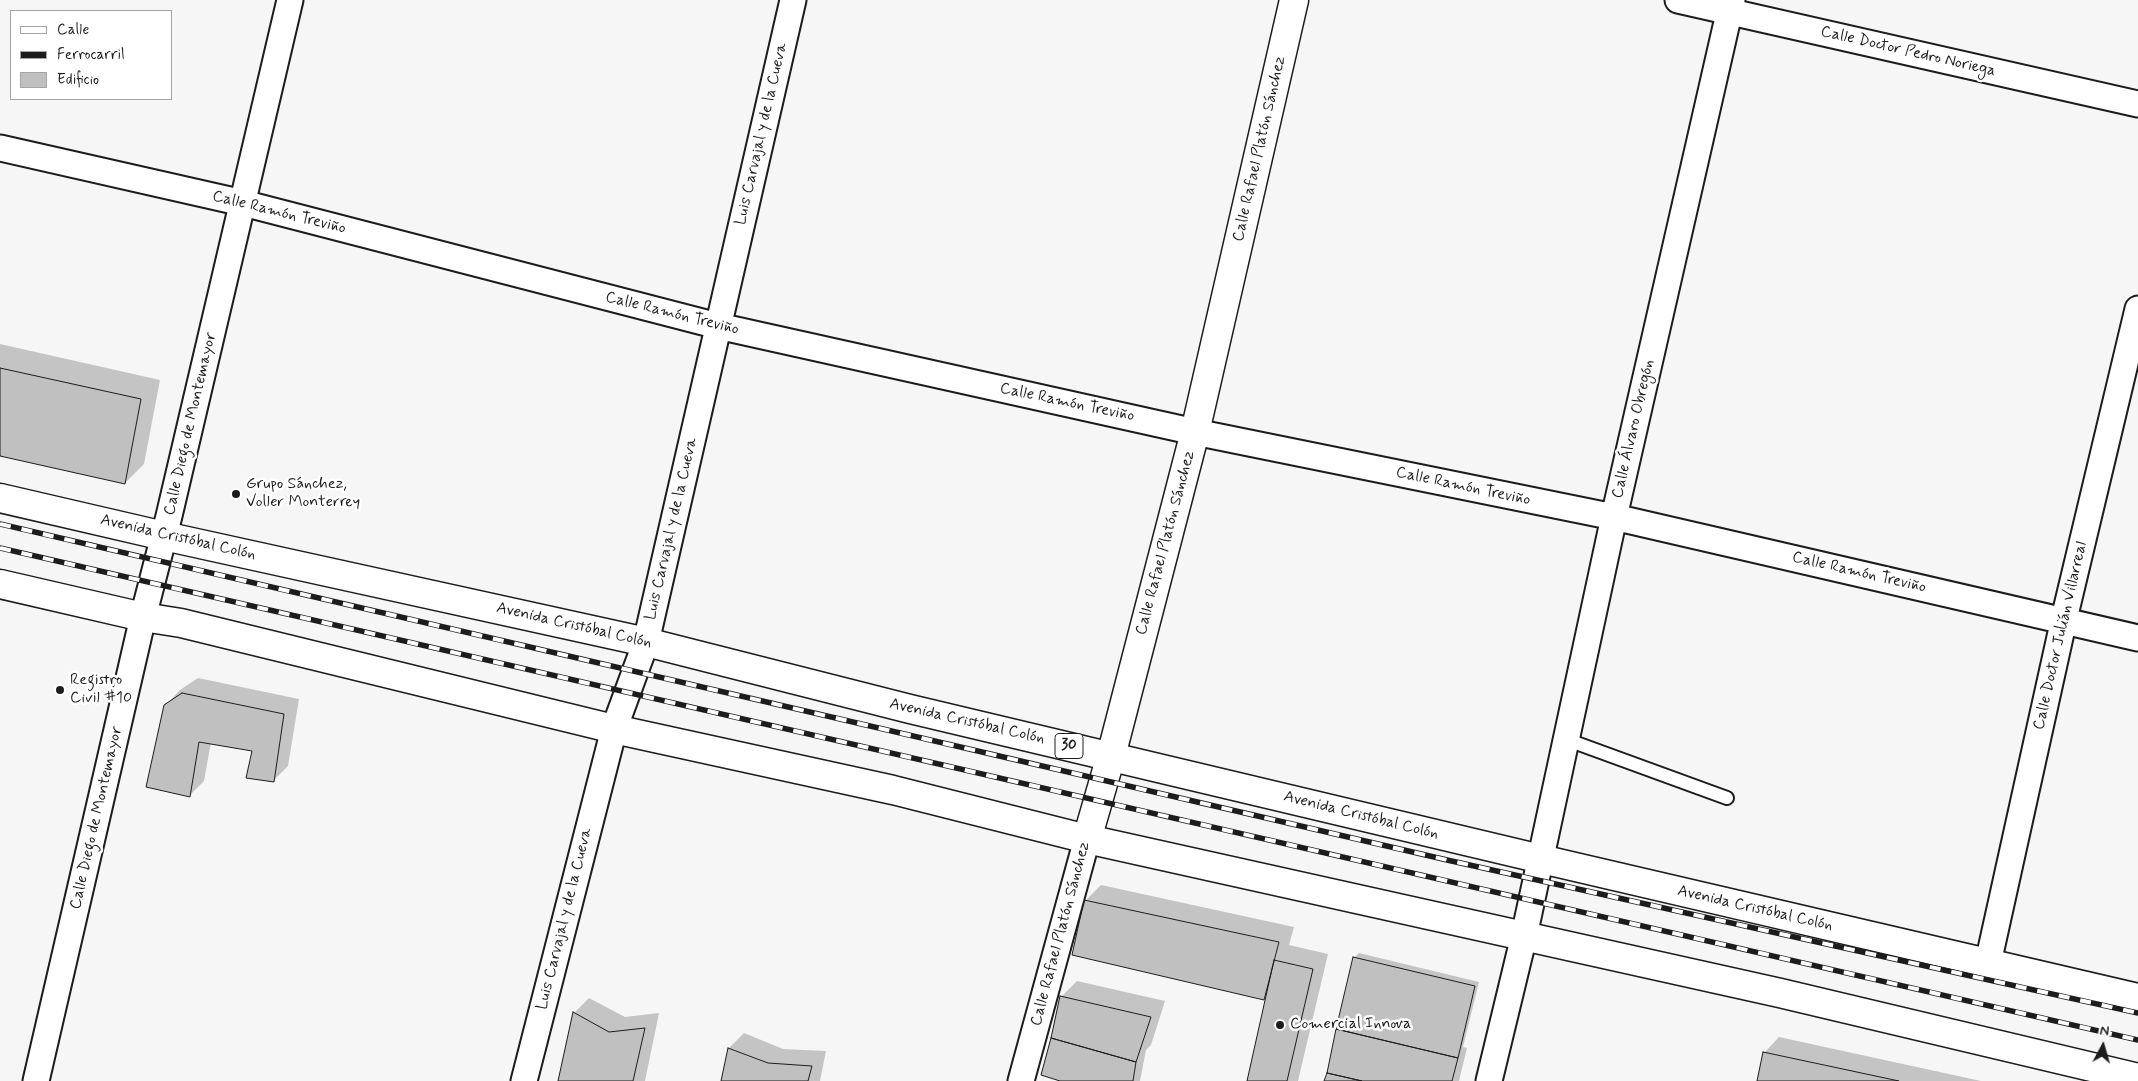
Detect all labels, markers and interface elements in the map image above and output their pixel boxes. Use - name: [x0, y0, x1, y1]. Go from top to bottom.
- legend: [10, 10, 172, 100]
- text: Calle: [57, 20, 89, 40]
- street label: Calle Doctor Pedro Noriega: [1819, 23, 1997, 81]
- street label: Luis Carvajal y de la Cueva: [732, 41, 792, 227]
- text: Ferrocarril: [57, 45, 125, 65]
- street label: Calle Rafael Platón Sánchez: [1229, 54, 1291, 244]
- text: Edificio: [57, 70, 99, 90]
- street label: Calle Ramón Treviño: [210, 187, 348, 239]
- street label: Calle Ramón Treviño: [603, 288, 741, 340]
- street label: Calle Diego de Montemayor: [161, 331, 221, 517]
- street label: Calle Álvaro Obregón: [1609, 358, 1659, 500]
- street label: Calle Ramón Treviño: [998, 379, 1136, 427]
- street label: Luis Carvajal y de la Cueva: [642, 436, 702, 622]
- street label: Calle Rafael Platón Sánchez: [1132, 449, 1200, 637]
- street label: Calle Ramón Treviño: [1394, 463, 1532, 511]
- place label: Grupo Sánchez, Voller Monterrey: [246, 475, 360, 513]
- marker: Grupo Sánchez, Voller Monterrey: [230, 488, 242, 500]
- street label: Avenida Cristóbal Colón: [98, 511, 258, 565]
- street label: Calle Doctor Julián Villarreal: [2030, 540, 2092, 732]
- street label: Calle Ramón Treviño: [1790, 548, 1928, 598]
- street label: Avenida Cristóbal Colón: [494, 599, 654, 653]
- place label: Registro Civil #10: [70, 671, 132, 709]
- marker: Registro Civil #10: [54, 684, 66, 696]
- street label: Avenida Cristóbal Colón: [887, 695, 1047, 749]
- street label: Calle Diego de Montemayor: [67, 725, 127, 911]
- road number: 30: [1055, 734, 1083, 758]
- street label: Avenida Cristóbal Colón: [1282, 787, 1440, 845]
- street label: Luis Carvajal y de la Cueva: [533, 826, 597, 1012]
- street label: Calle Rafael Platón Sánchez: [1027, 840, 1095, 1028]
- street label: Avenida Cristóbal Colón: [1675, 882, 1835, 936]
- place label: Comercial Innova: [1290, 1015, 1411, 1035]
- marker: Comercial Innova: [1274, 1019, 1286, 1031]
- north arrow: [2078, 1021, 2128, 1071]
- text: N: [2099, 1022, 2110, 1041]

